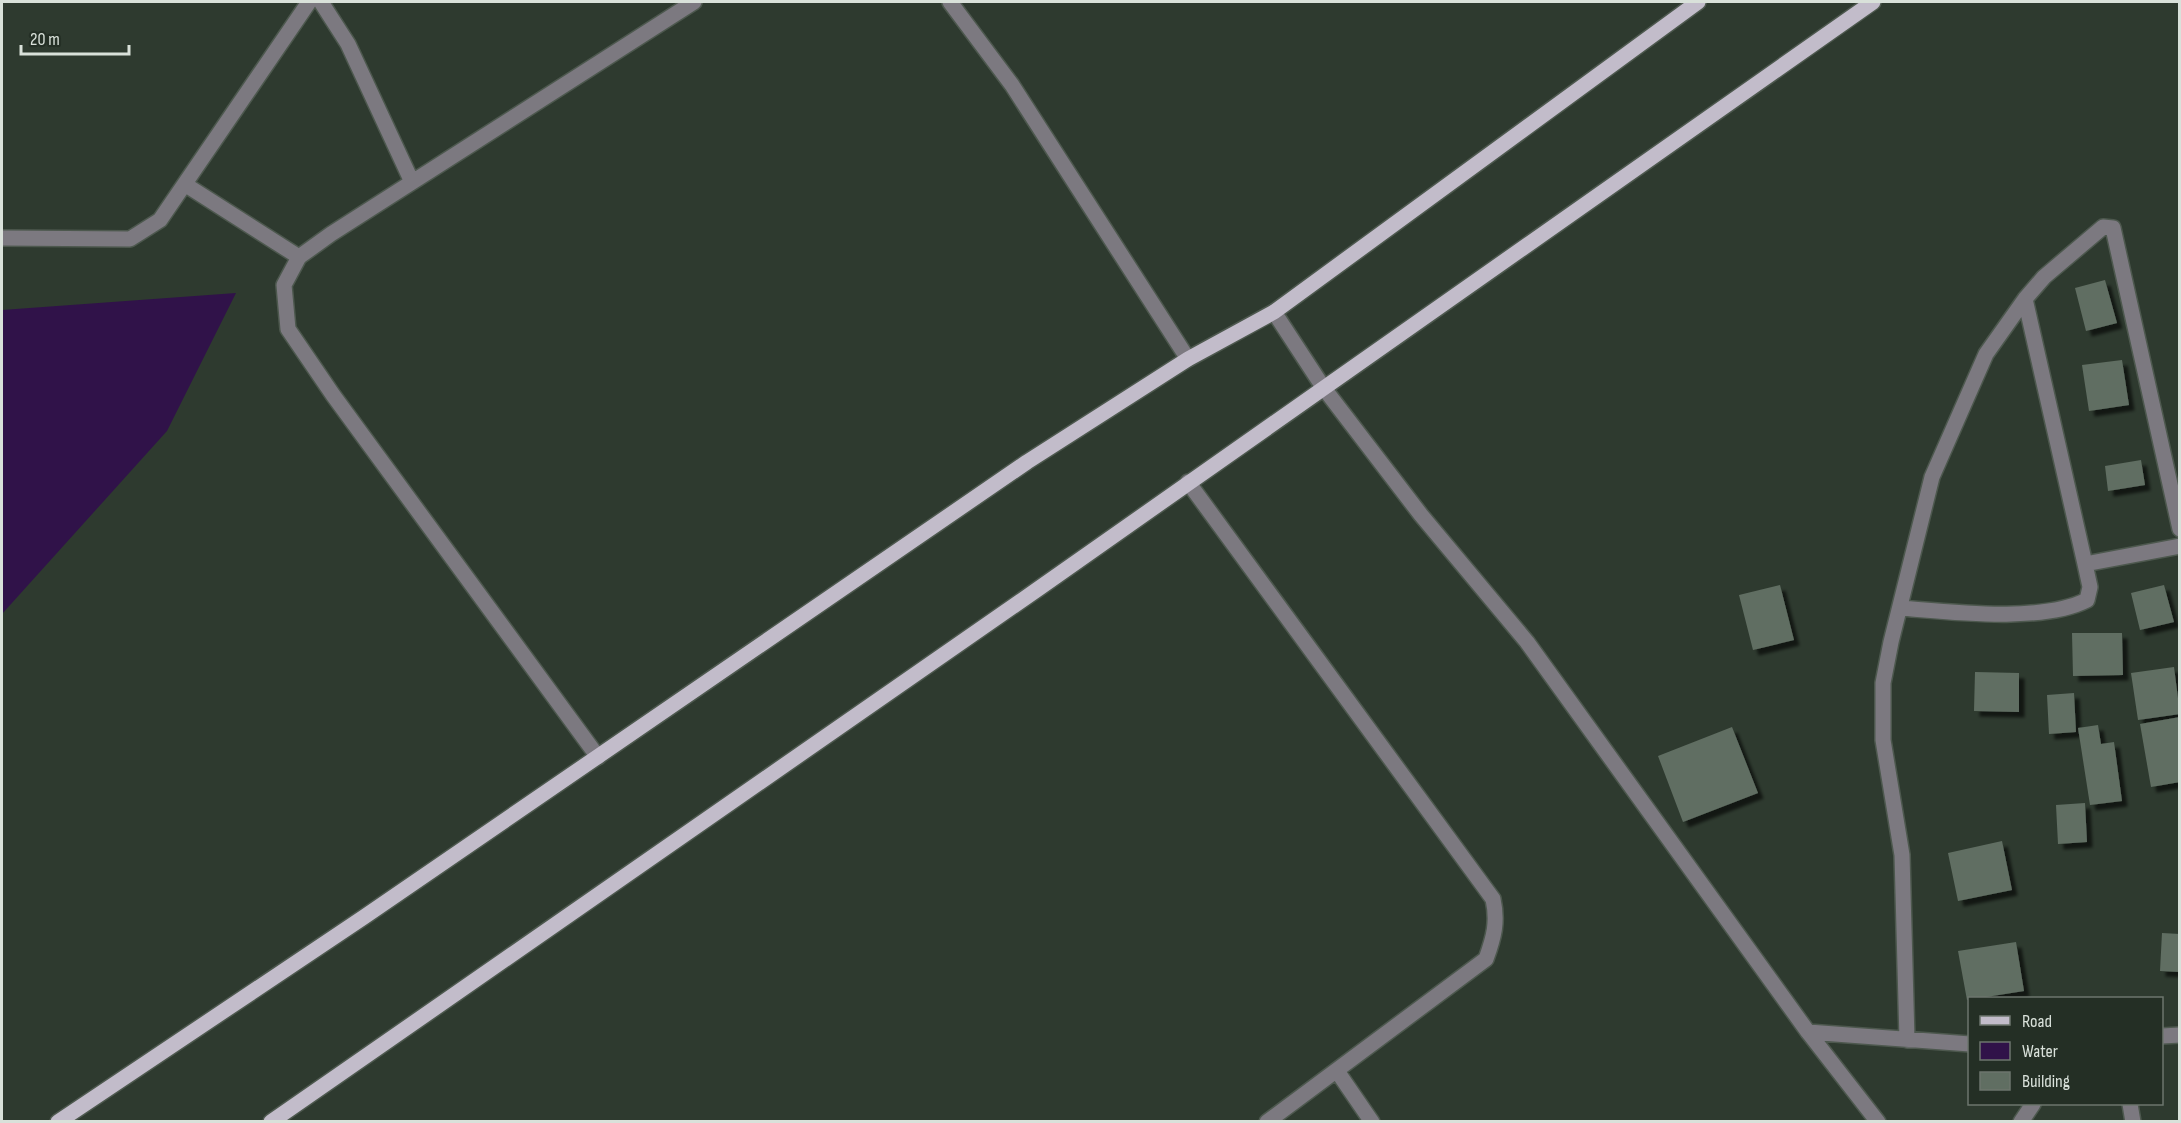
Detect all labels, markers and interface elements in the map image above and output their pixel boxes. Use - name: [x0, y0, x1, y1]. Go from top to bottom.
- scale bar: [21, 18, 129, 56]
- text: 20 m: [30, 29, 60, 50]
- legend: [1968, 997, 2163, 1105]
- text: Road: [2022, 1011, 2052, 1032]
- text: Water: [2022, 1041, 2058, 1062]
- text: Building: [2022, 1071, 2070, 1092]

